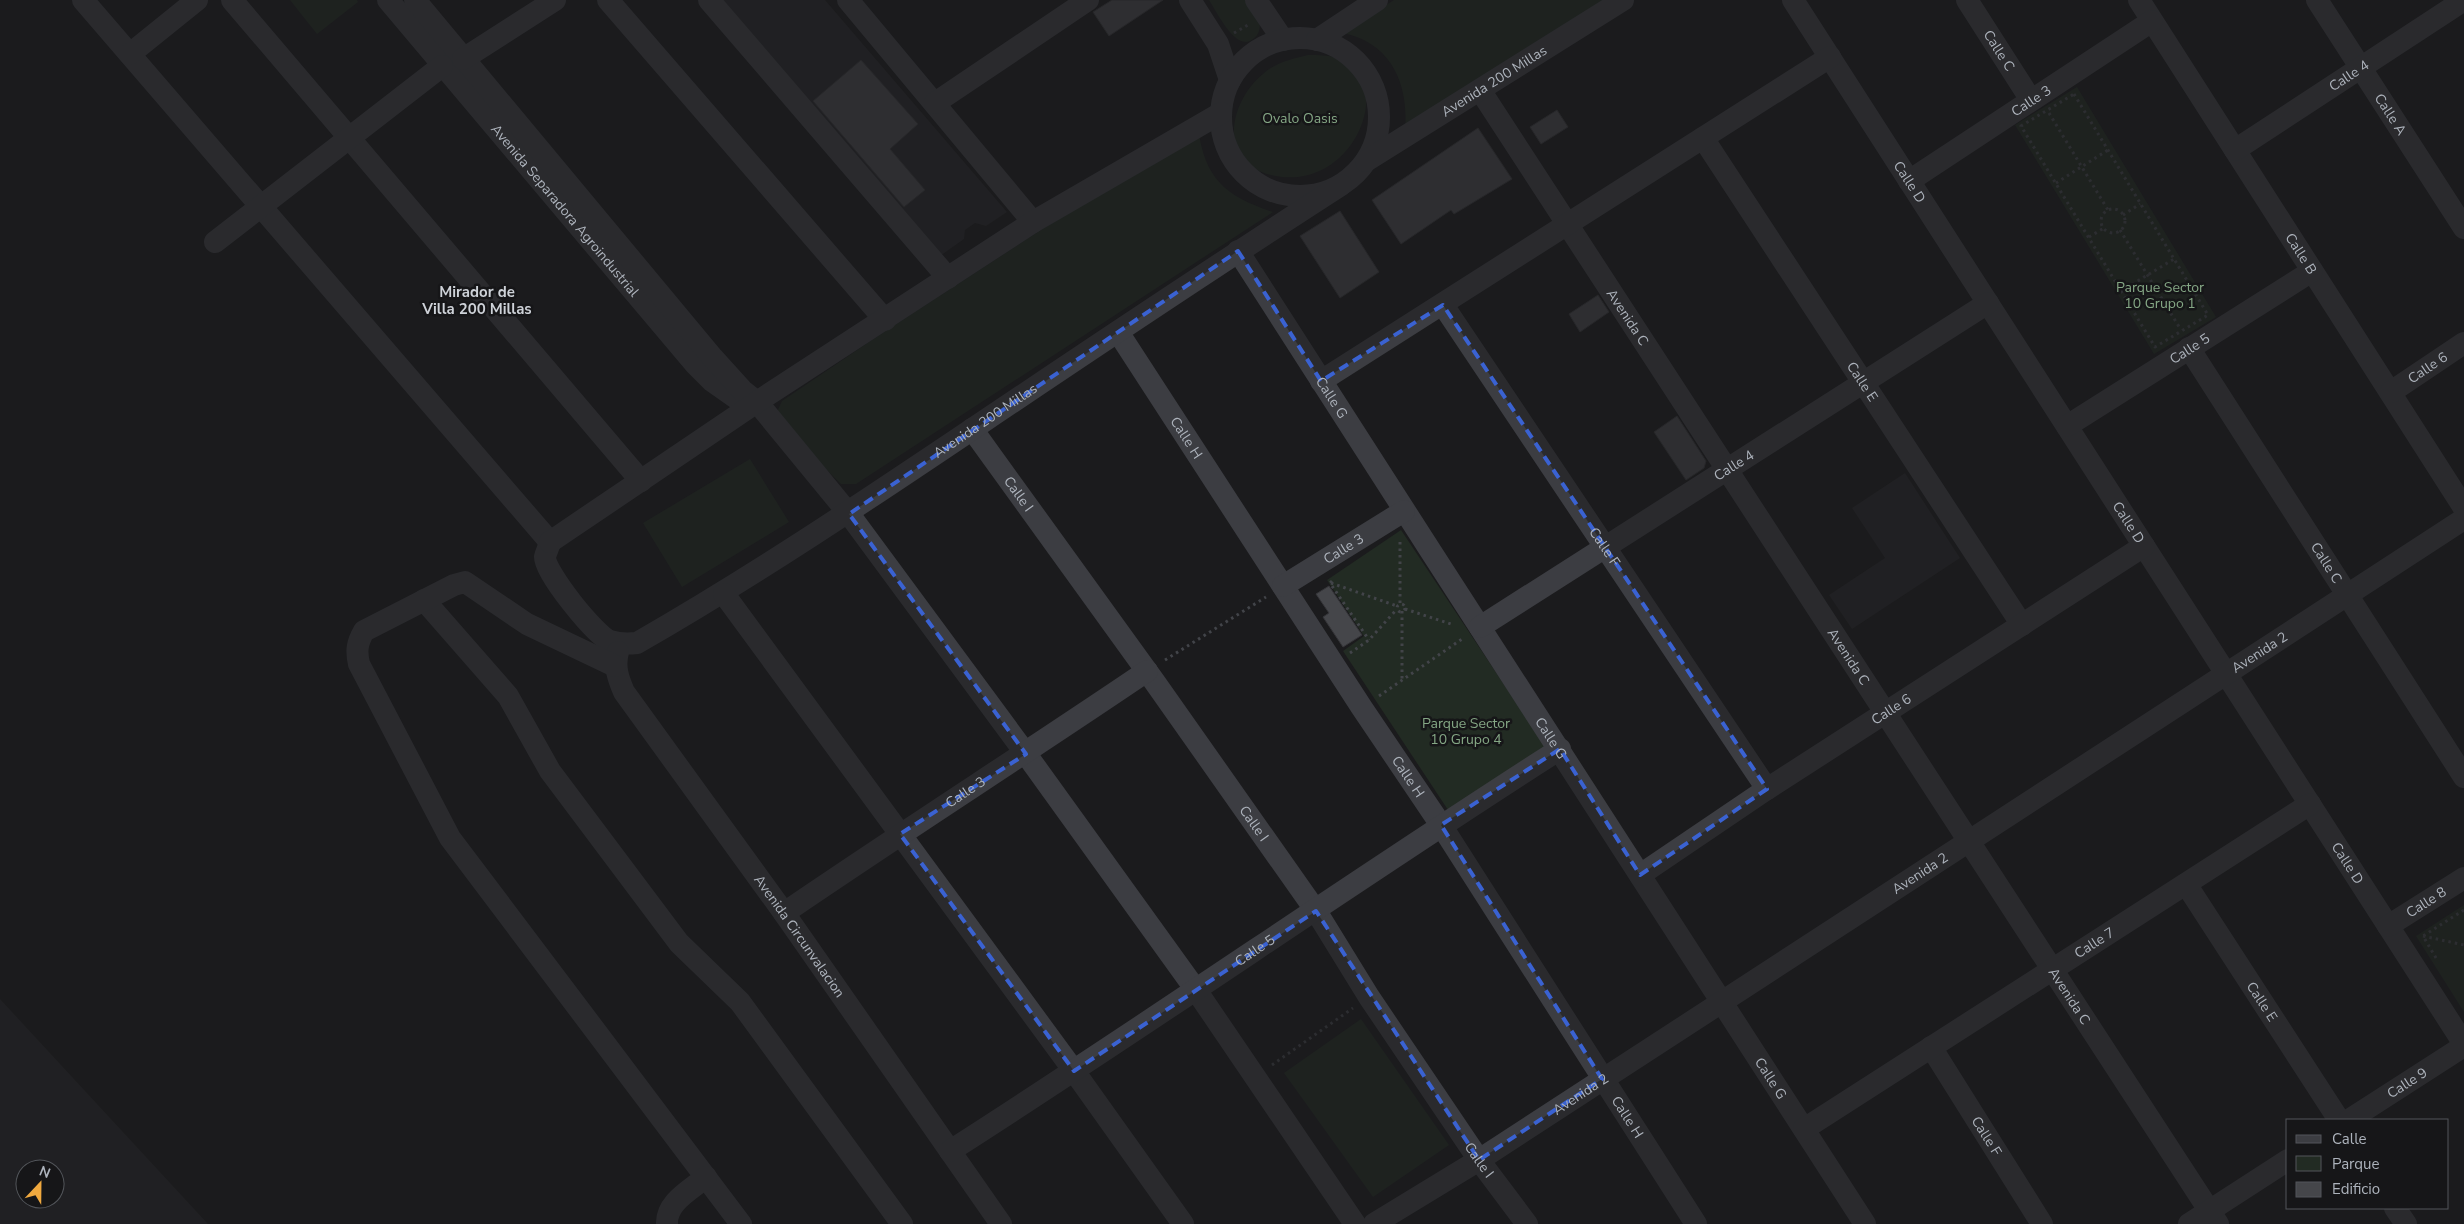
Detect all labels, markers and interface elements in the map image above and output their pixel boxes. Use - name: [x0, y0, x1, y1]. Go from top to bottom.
- street label: Calle C: [1979, 27, 2019, 75]
- street label: Avenida 200 Millas: [1438, 41, 1551, 122]
- street label: Calle 4: [2325, 56, 2373, 96]
- street label: Calle 3: [2007, 81, 2055, 121]
- street label: Calle A: [2370, 90, 2411, 139]
- park label: Ovalo Oasis: [1262, 109, 1338, 128]
- street label: Avenida Separadora Agroindustrial: [487, 120, 644, 302]
- street label: Calle D: [1889, 157, 1930, 207]
- street label: Calle B: [2281, 230, 2321, 278]
- park label: Parque Sector 10 Grupo 1: [2116, 278, 2204, 313]
- district label: Mirador de Villa 200 Millas: [421, 282, 532, 319]
- street label: Avenida C: [1602, 285, 1653, 350]
- street label: Calle 5: [2166, 329, 2214, 369]
- street label: Calle 6: [2404, 348, 2452, 388]
- street label: Calle E: [1842, 358, 1882, 405]
- street label: Calle G: [1311, 373, 1352, 422]
- street label: Avenida 200 Millas: [930, 379, 1041, 463]
- street label: Calle H: [1166, 413, 1207, 463]
- street label: Calle 4: [1710, 446, 1758, 485]
- street label: Calle I: [999, 473, 1038, 516]
- street label: Calle D: [2108, 498, 2149, 547]
- street label: Calle F: [1584, 524, 1625, 571]
- street label: Calle 3: [1320, 529, 1367, 569]
- street label: Calle C: [2306, 539, 2346, 587]
- street label: Avenida C: [1823, 625, 1874, 689]
- street label: Avenida 2: [2228, 627, 2291, 678]
- street label: Calle 6: [1868, 689, 1915, 729]
- park label: Parque Sector 10 Grupo 4: [1422, 714, 1510, 749]
- street label: Calle G: [1530, 714, 1571, 763]
- street label: Calle H: [1387, 752, 1429, 801]
- street label: Calle 3: [942, 772, 989, 812]
- street label: Calle I: [1235, 802, 1273, 845]
- street label: Calle D: [2327, 839, 2368, 888]
- street label: Avenida 2: [1888, 848, 1952, 899]
- street label: Avenida Circunvalacion: [749, 871, 849, 1002]
- street label: Calle 8: [2403, 883, 2450, 922]
- street label: Calle 7: [2071, 923, 2118, 963]
- street label: Calle 5: [1231, 930, 1279, 971]
- street label: Avenida C: [2044, 964, 2095, 1028]
- street label: Calle E: [2242, 978, 2282, 1025]
- street label: Calle G: [1750, 1054, 1791, 1103]
- street label: Calle 9: [2384, 1063, 2431, 1103]
- street label: Avenida 2: [1549, 1069, 1612, 1120]
- street label: Calle H: [1607, 1093, 1648, 1142]
- street label: Calle F: [1967, 1113, 2006, 1160]
- legend: [2286, 1119, 2449, 1209]
- text: Calle: [2332, 1129, 2367, 1149]
- street label: Calle I: [1460, 1139, 1498, 1182]
- text: Parque: [2332, 1154, 2380, 1174]
- north arrow: [15, 1159, 65, 1209]
- text: N: [36, 1162, 53, 1183]
- text: Edificio: [2332, 1179, 2380, 1199]

